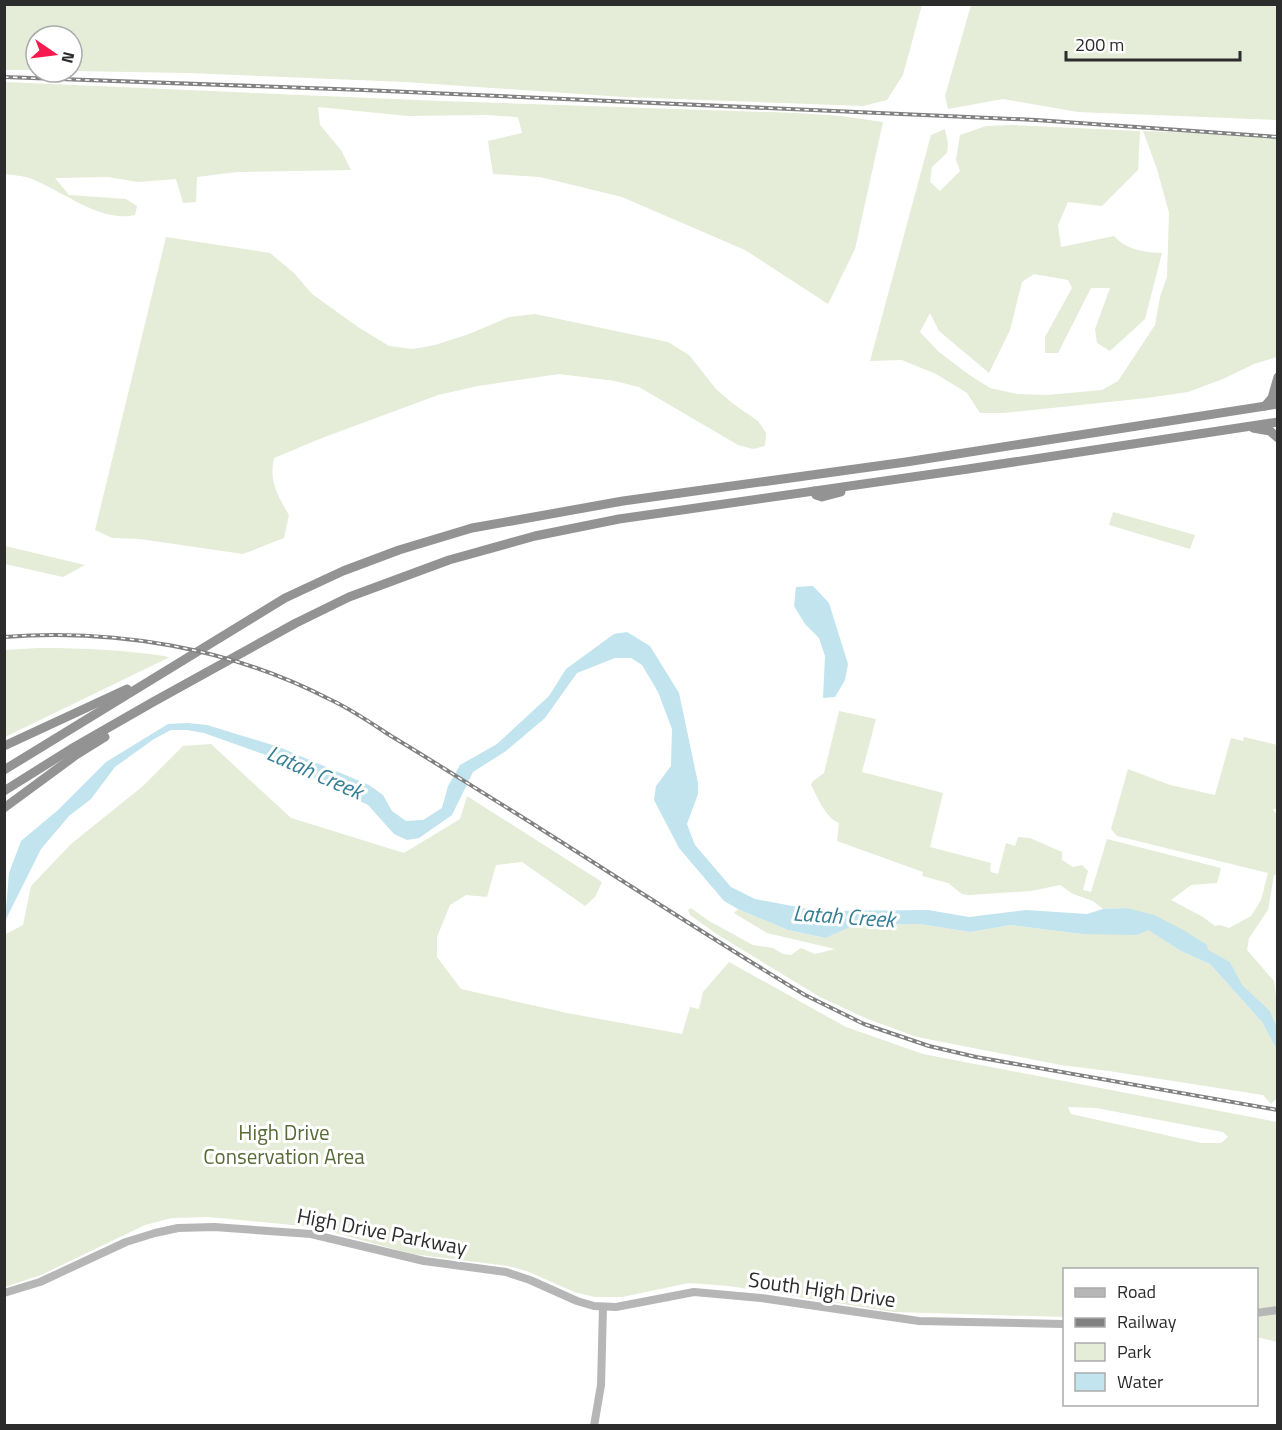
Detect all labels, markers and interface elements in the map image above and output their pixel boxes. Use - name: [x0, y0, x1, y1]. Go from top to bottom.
- north arrow: [24, 24, 84, 84]
- scale bar: [1066, 24, 1240, 62]
- text: 200 m: [1075, 31, 1124, 58]
- text: N: [56, 49, 82, 66]
- water label: Latah Creek: [261, 736, 371, 809]
- water label: Latah Creek: [792, 895, 898, 937]
- park label: High Drive Conservation Area: [203, 1116, 365, 1172]
- street label: High Drive Parkway: [294, 1199, 470, 1263]
- street label: South High Drive: [746, 1263, 898, 1315]
- legend: [1063, 1268, 1258, 1406]
- text: Road: [1117, 1278, 1156, 1305]
- text: Railway: [1117, 1308, 1177, 1335]
- text: Park: [1117, 1338, 1152, 1365]
- text: Water: [1117, 1368, 1163, 1395]

